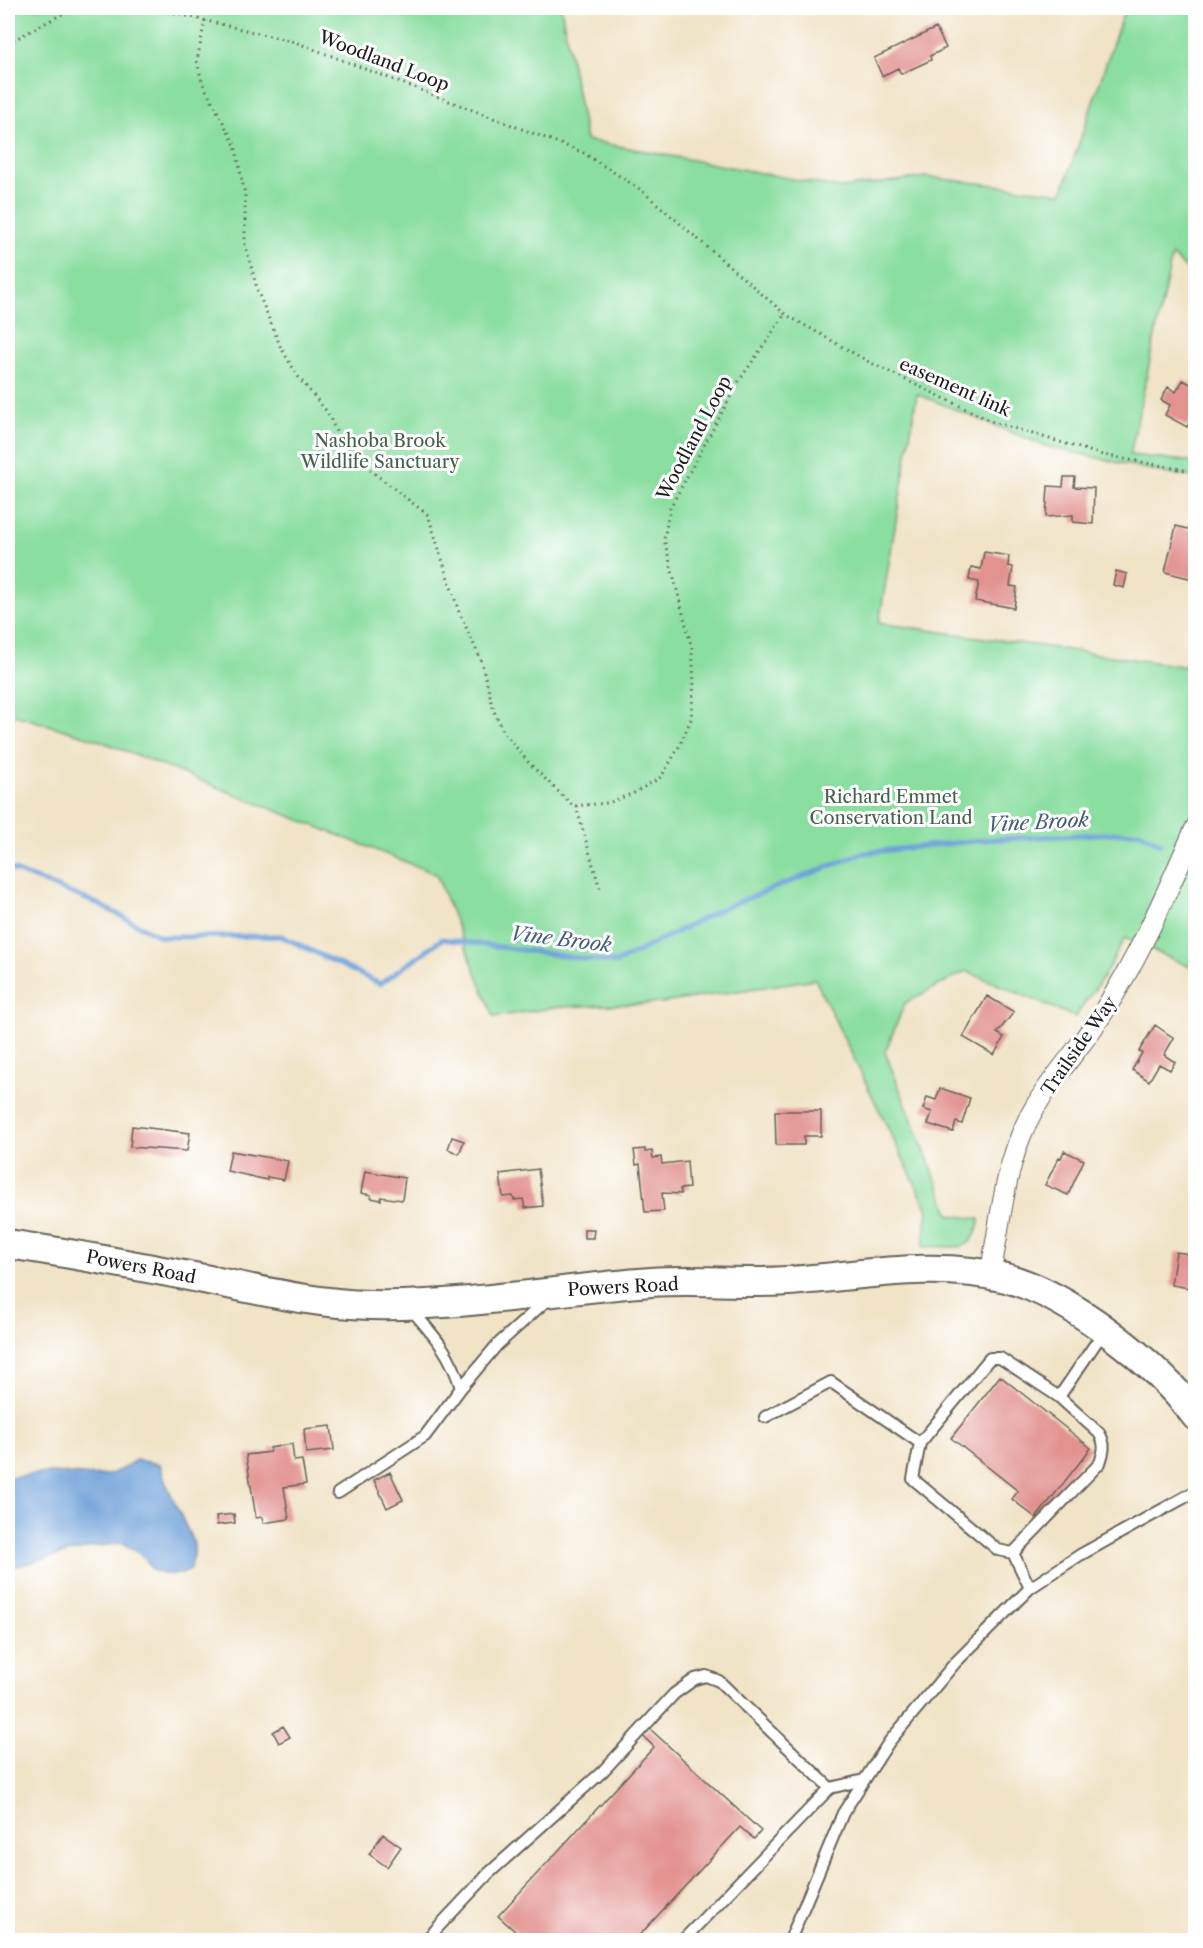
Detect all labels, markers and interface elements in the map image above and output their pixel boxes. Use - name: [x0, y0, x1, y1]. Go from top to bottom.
- street label: Woodland Loop: [315, 26, 452, 96]
- street label: easement link: [896, 353, 1015, 422]
- street label: Woodland Loop: [651, 372, 736, 505]
- park label: Nashoba Brook Wildlife Sanctuary: [300, 430, 460, 473]
- park label: Richard Emmet Conservation Land: [810, 786, 972, 829]
- water label: Vine Brook: [987, 807, 1090, 837]
- water label: Vine Brook: [509, 921, 613, 957]
- street label: Trailside Way: [1037, 991, 1122, 1100]
- street label: Powers Road: [84, 1246, 198, 1288]
- street label: Powers Road: [567, 1273, 679, 1301]

